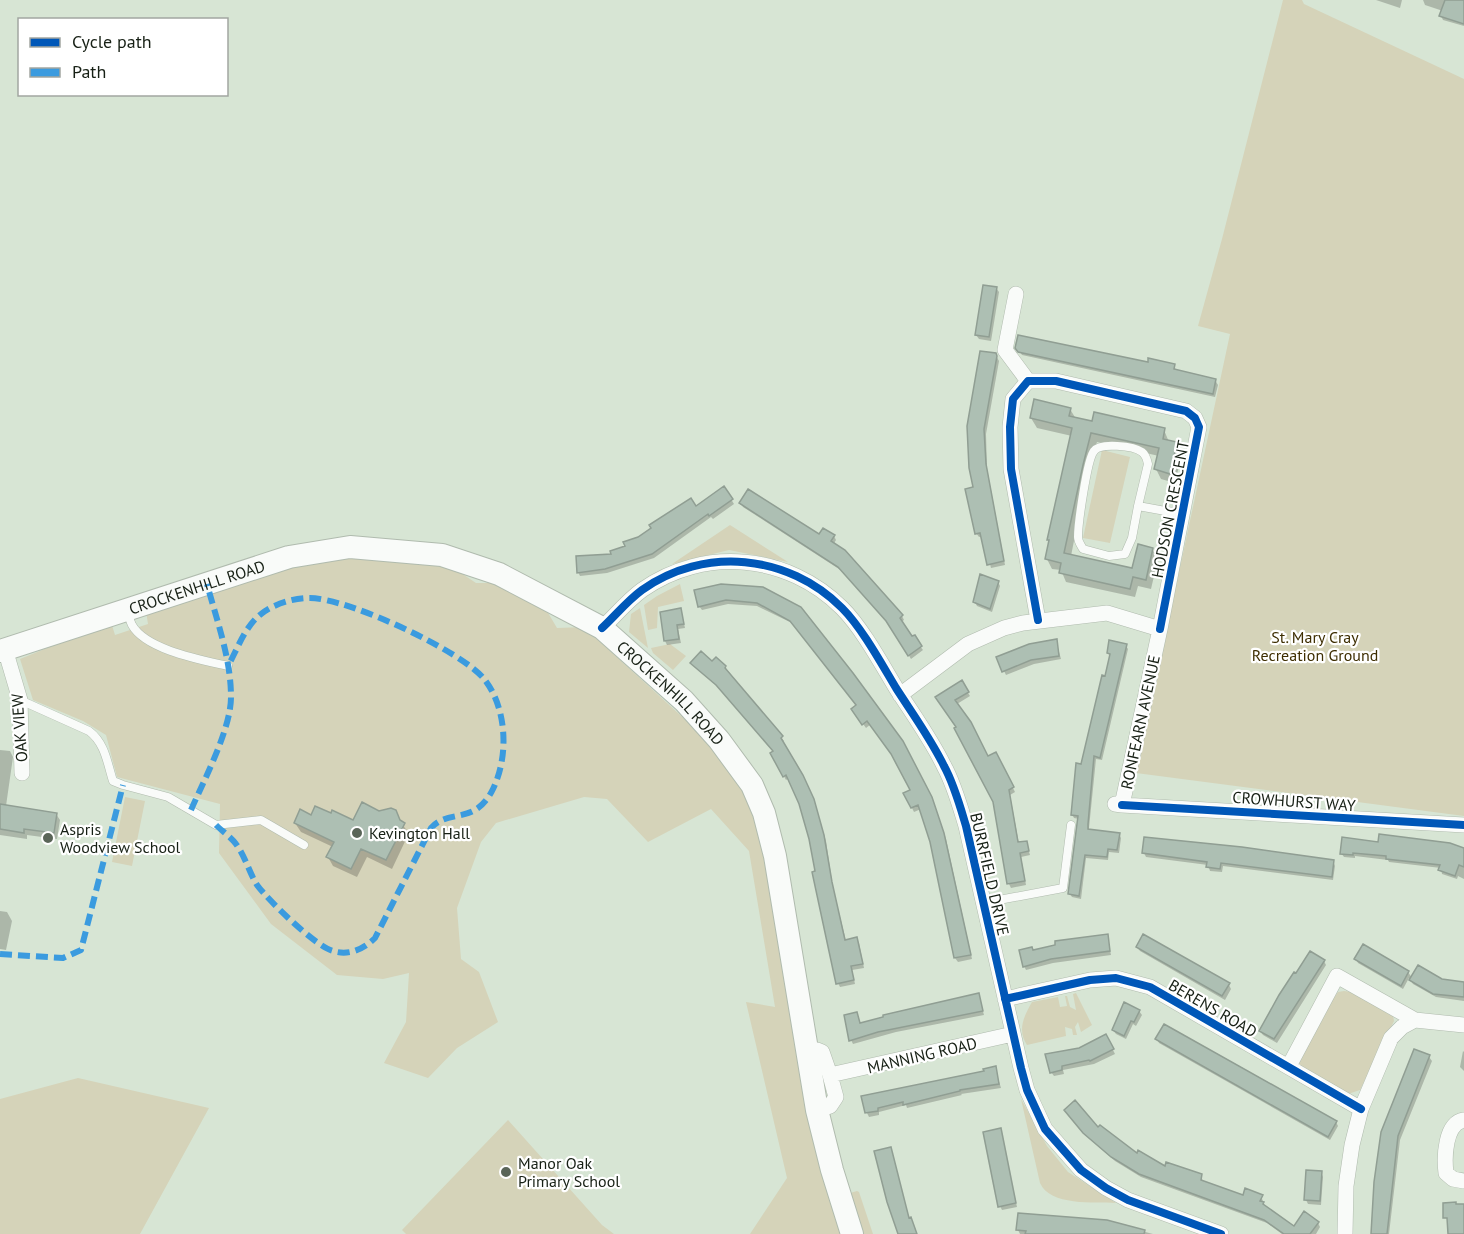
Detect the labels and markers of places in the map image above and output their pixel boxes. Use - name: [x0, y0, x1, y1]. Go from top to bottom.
- place label: Aspris Woodview School: [60, 819, 181, 857]
- place label: Kevington Hall: [369, 823, 470, 843]
- marker: Kevington Hall: [350, 826, 364, 840]
- marker: Aspris Woodview School: [41, 831, 55, 845]
- place label: Manor Oak Primary School: [518, 1153, 620, 1191]
- marker: Manor Oak Primary School: [499, 1165, 513, 1179]

